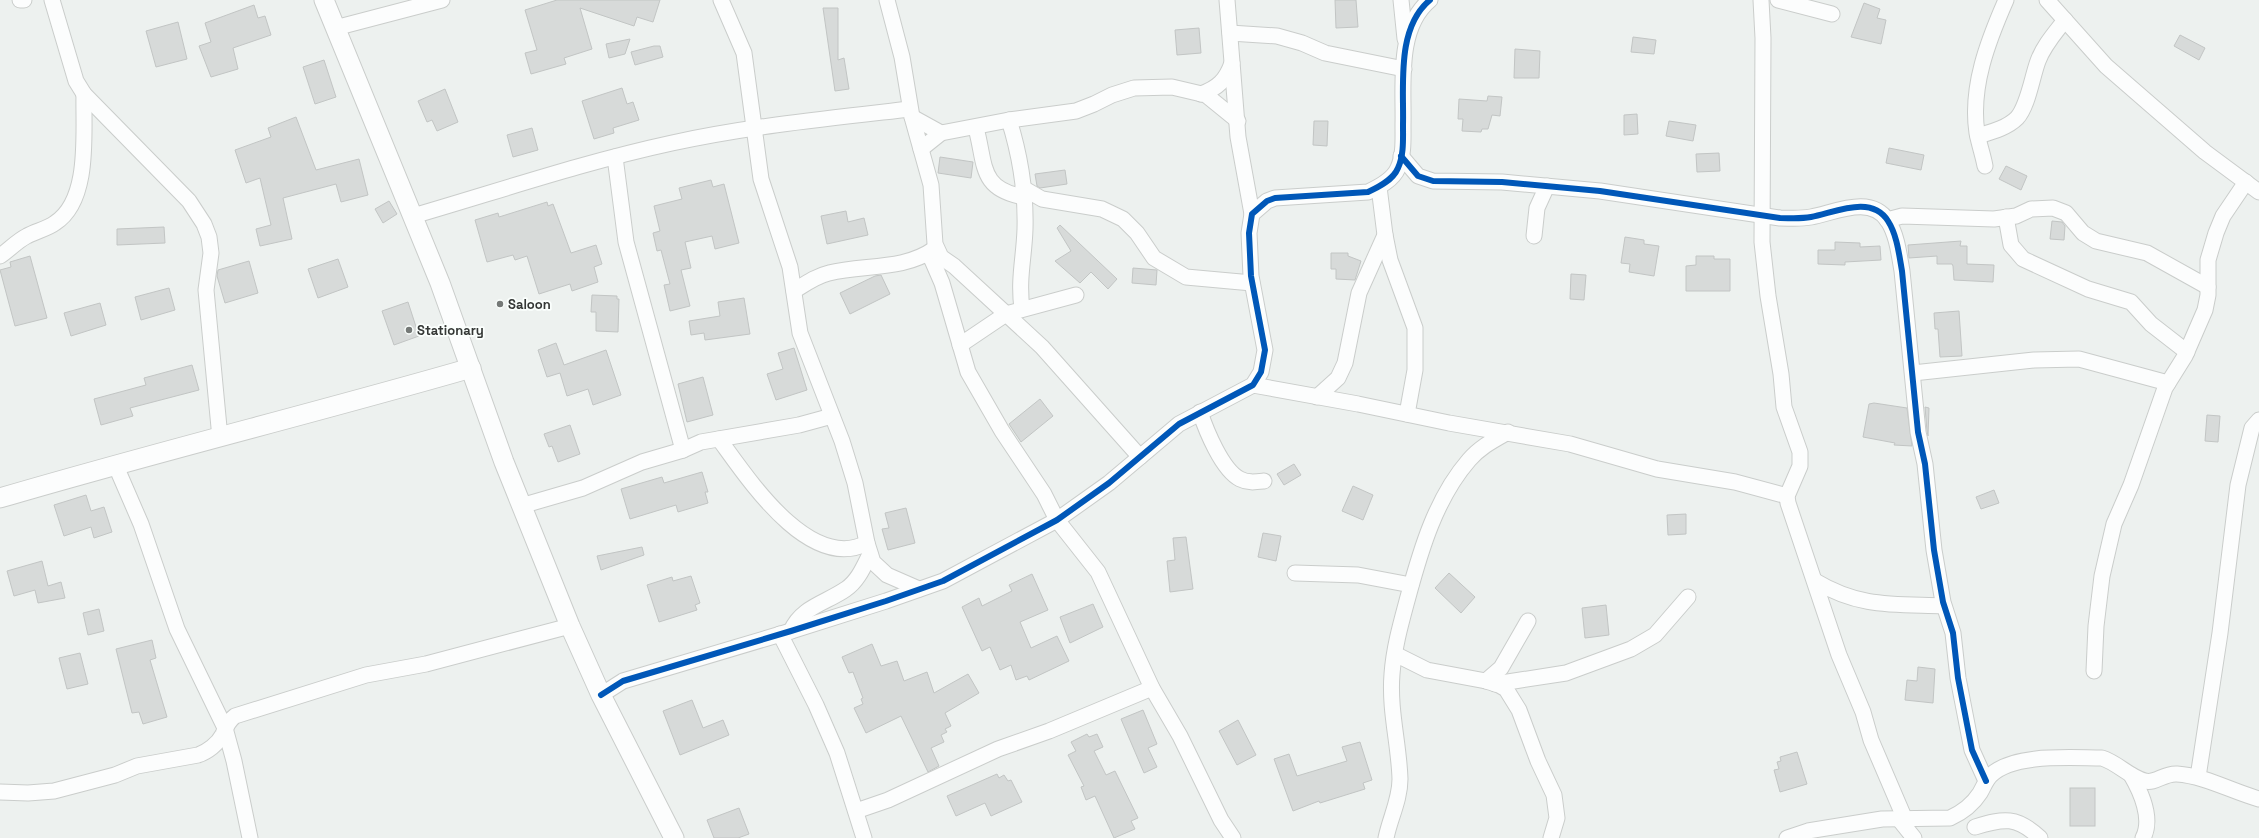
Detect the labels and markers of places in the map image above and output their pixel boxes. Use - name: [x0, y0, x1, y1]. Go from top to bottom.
- place label: Saloon: [508, 296, 551, 313]
- marker: Saloon: [495, 299, 505, 309]
- place label: Stationary: [417, 322, 484, 339]
- marker: Stationary: [404, 325, 414, 335]

